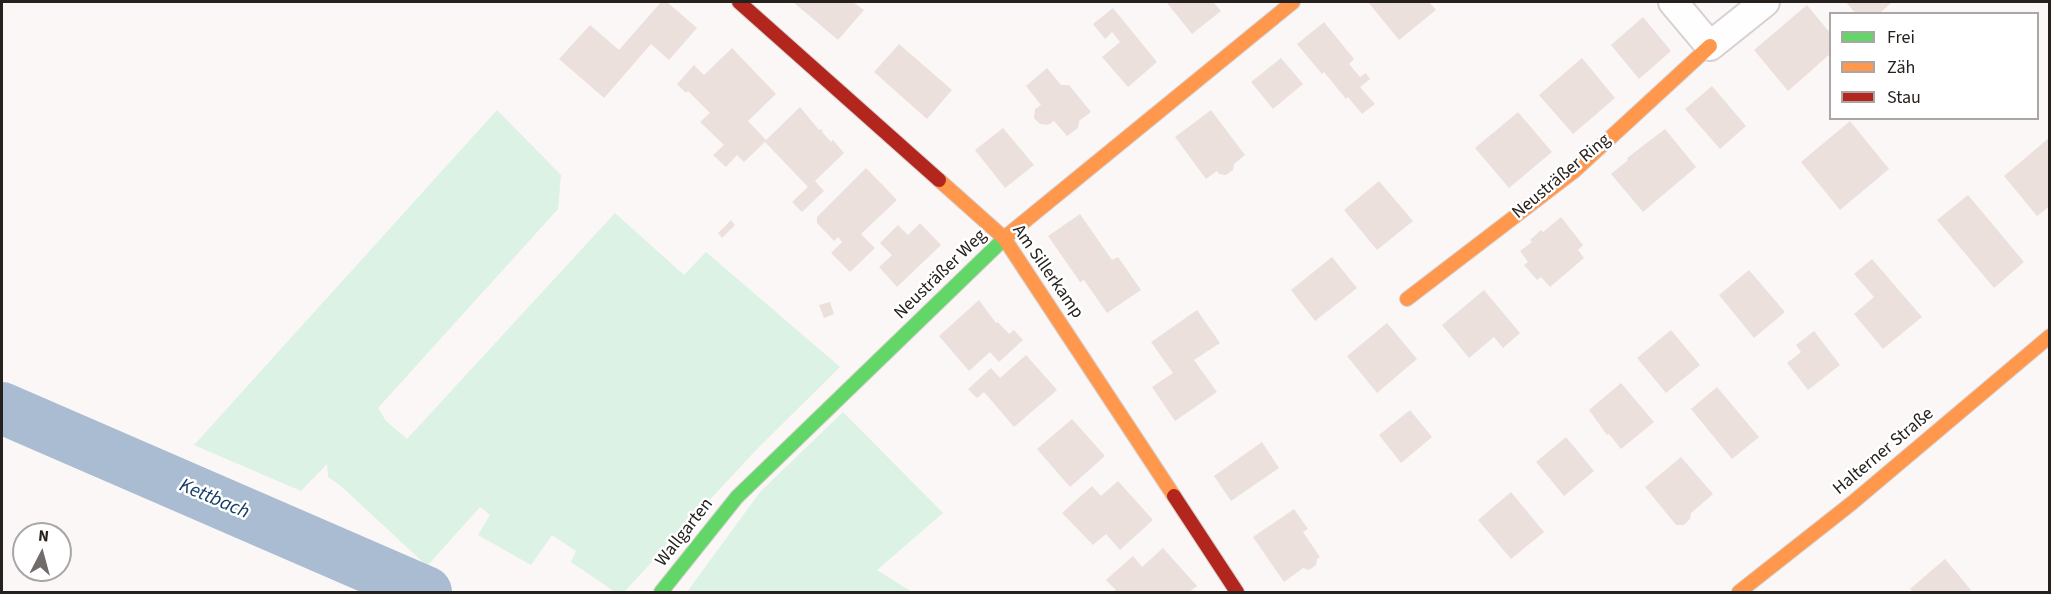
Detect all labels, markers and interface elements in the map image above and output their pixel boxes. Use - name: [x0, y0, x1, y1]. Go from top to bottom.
- legend: [1829, 12, 2039, 120]
- text: Frei: [1887, 25, 1915, 50]
- text: Zäh: [1887, 55, 1915, 80]
- text: Stau: [1887, 85, 1921, 110]
- street label: Neusträßer Ring: [1509, 130, 1615, 224]
- street label: Am Sillerkamp: [1007, 221, 1087, 323]
- street label: Neusträßer Weg: [890, 226, 992, 324]
- street label: Halterner Straße: [1829, 404, 1939, 500]
- water label: Kettbach: [175, 475, 253, 525]
- street label: Wallgarten: [652, 495, 718, 571]
- north arrow: [12, 522, 72, 582]
- text: N: [37, 525, 50, 548]

